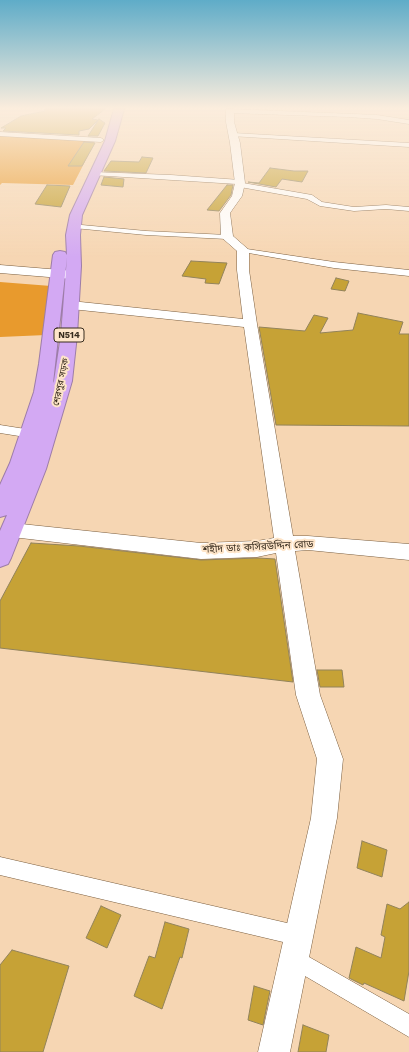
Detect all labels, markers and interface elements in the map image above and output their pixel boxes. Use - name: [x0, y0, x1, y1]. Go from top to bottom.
- road number: N514: [54, 328, 84, 342]
- street label: শেরপুর সড়ক: [51, 357, 71, 407]
- street label: শহীদ ডাঃ কসিরউদ্দিন রোড: [202, 538, 314, 556]

